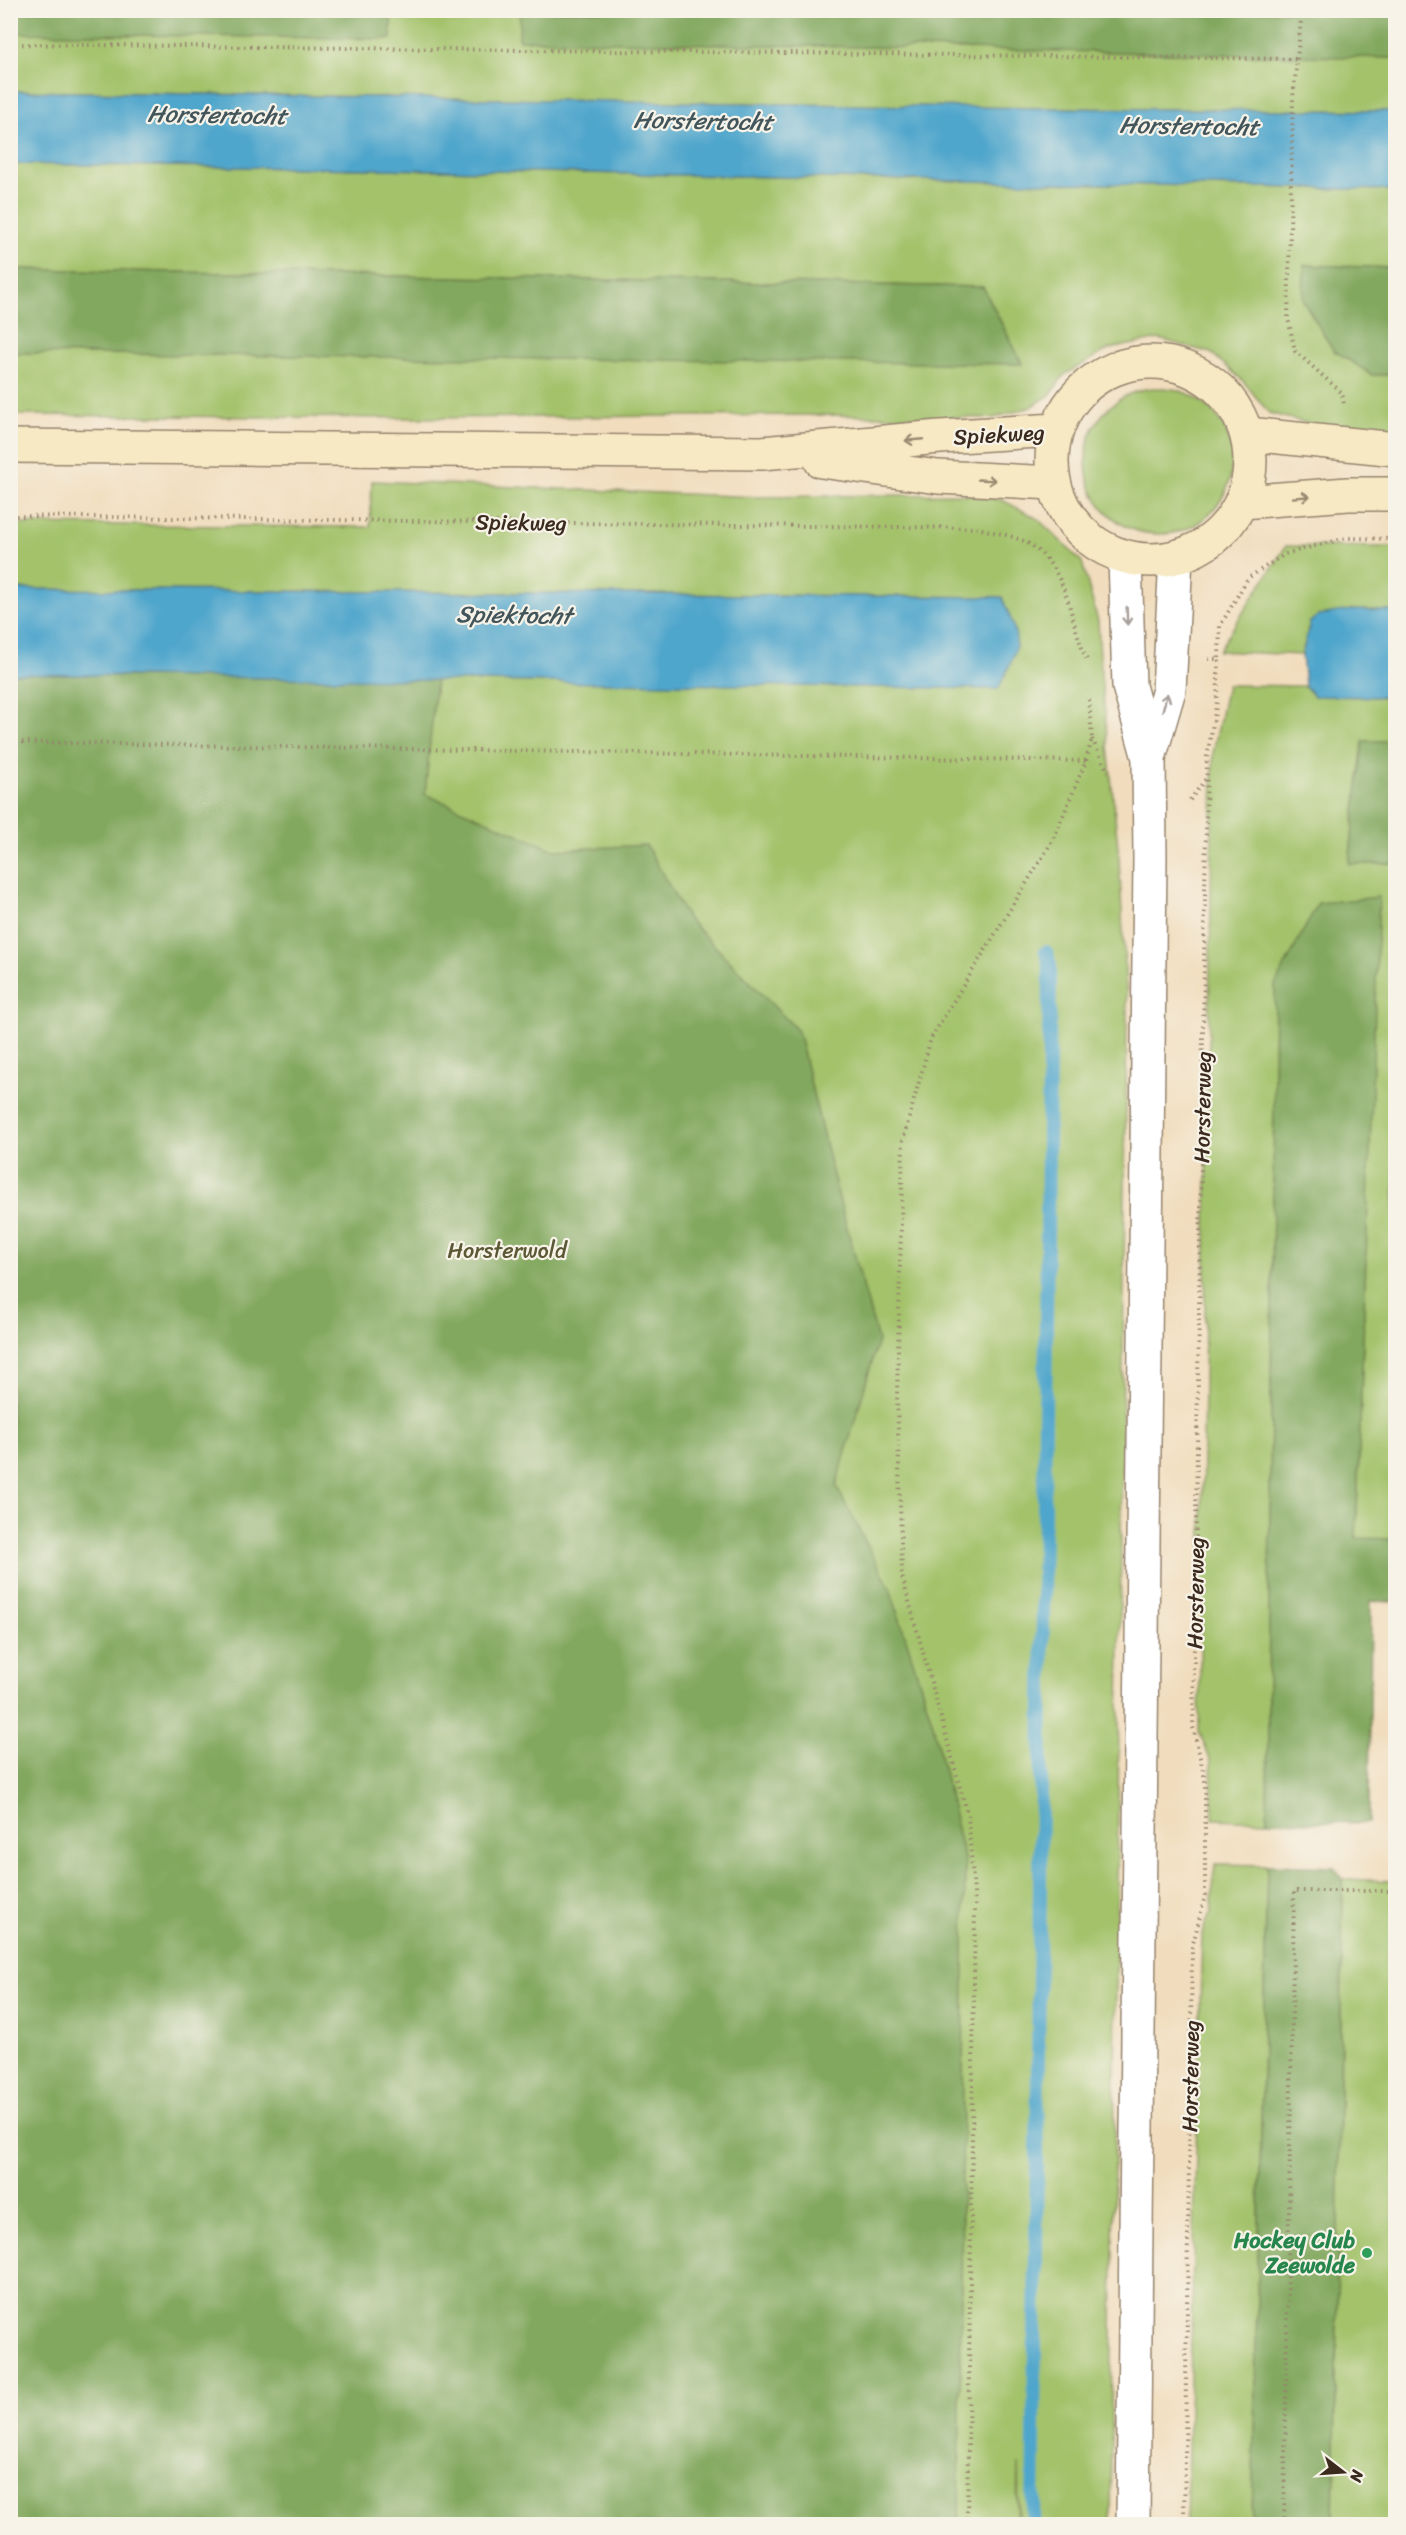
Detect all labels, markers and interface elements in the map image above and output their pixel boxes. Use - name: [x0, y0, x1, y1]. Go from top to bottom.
- water label: Horstertocht: [147, 93, 290, 137]
- water label: Horstertocht: [633, 99, 776, 143]
- water label: Horstertocht: [1119, 104, 1262, 148]
- street label: Spiekweg: [952, 413, 1046, 456]
- one-way arrow: [904, 435, 924, 446]
- one-way arrow: [977, 474, 997, 485]
- one-way arrow: [1290, 492, 1310, 503]
- street label: Spiekweg: [475, 502, 567, 543]
- water label: Spiektocht: [456, 593, 576, 637]
- one-way arrow: [1121, 606, 1132, 626]
- one-way arrow: [1160, 693, 1171, 712]
- street label: Horsterweg: [1182, 1051, 1223, 1163]
- park label: Horsterwold: [447, 1231, 568, 1270]
- street label: Horsterweg: [1175, 1537, 1216, 1649]
- street label: Horsterweg: [1170, 2020, 1211, 2132]
- place label: Hockey Club Zeewolde: [1233, 2221, 1356, 2285]
- marker: Hockey Club Zeewolde: [1360, 2246, 1374, 2260]
- north arrow: [1313, 2442, 1373, 2502]
- text: N: [1341, 2466, 1373, 2487]

